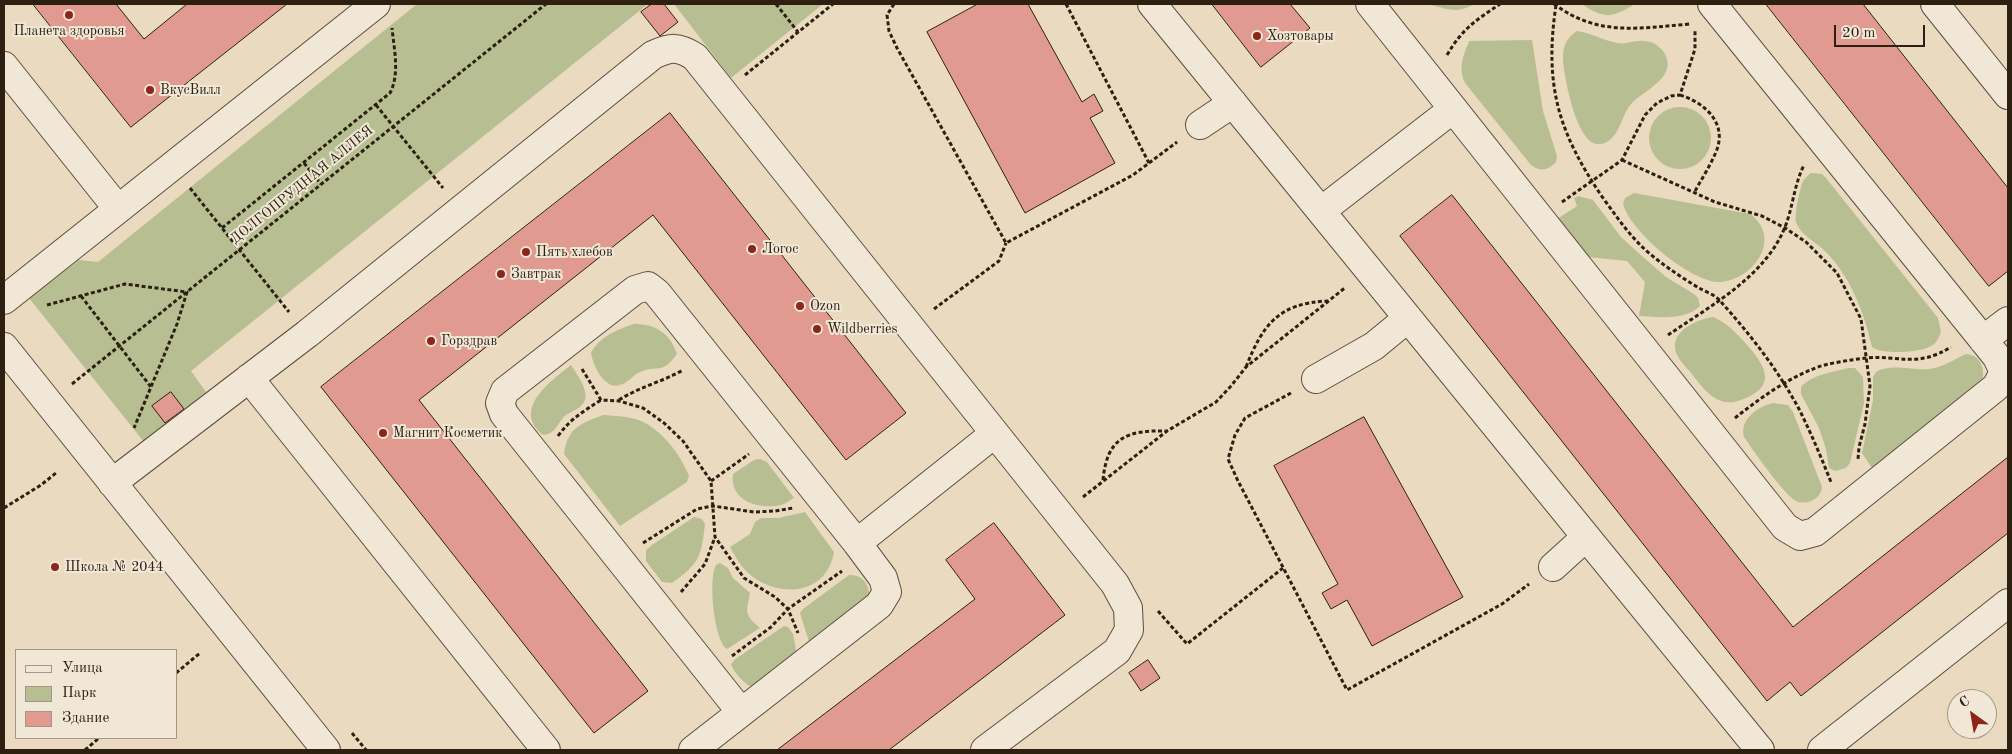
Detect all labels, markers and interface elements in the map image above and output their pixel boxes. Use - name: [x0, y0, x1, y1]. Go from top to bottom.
- marker: Планета здоровья: [63, 9, 75, 21]
- scale bar: [1837, 15, 1928, 47]
- place label: Планета здоровья: [13, 23, 125, 39]
- text: 20 m: [1842, 26, 1876, 41]
- place label: Хозтовары: [1267, 28, 1334, 44]
- marker: Хозтовары: [1251, 30, 1263, 42]
- place label: ВкусВилл: [160, 82, 221, 98]
- marker: ВкусВилл: [144, 84, 156, 96]
- street label: ДОЛГОПРУДНАЯ АЛЛЕЯ: [227, 122, 377, 248]
- place label: Логос: [762, 241, 798, 257]
- marker: Логос: [746, 243, 758, 255]
- place label: Пять хлебов: [536, 244, 613, 260]
- marker: Пять хлебов: [520, 246, 532, 258]
- place label: Завтрак: [511, 266, 561, 282]
- marker: Завтрак: [495, 268, 507, 280]
- place label: Ozon: [810, 298, 840, 314]
- marker: Ozon: [794, 300, 806, 312]
- place label: Wildberries: [827, 321, 898, 337]
- marker: Wildberries: [811, 323, 823, 335]
- place label: Горздрав: [441, 333, 497, 349]
- marker: Горздрав: [425, 335, 437, 347]
- place label: Магнит Косметик: [393, 425, 502, 441]
- marker: Магнит Косметик: [377, 427, 389, 439]
- place label: Школа № 2044: [65, 559, 164, 575]
- marker: Школа № 2044: [49, 561, 61, 573]
- legend: [15, 649, 178, 739]
- text: Улица: [62, 661, 103, 676]
- text: Парк: [62, 686, 97, 701]
- north arrow: [1947, 689, 1997, 739]
- text: С: [1957, 694, 1972, 711]
- text: Здание: [62, 711, 109, 726]

